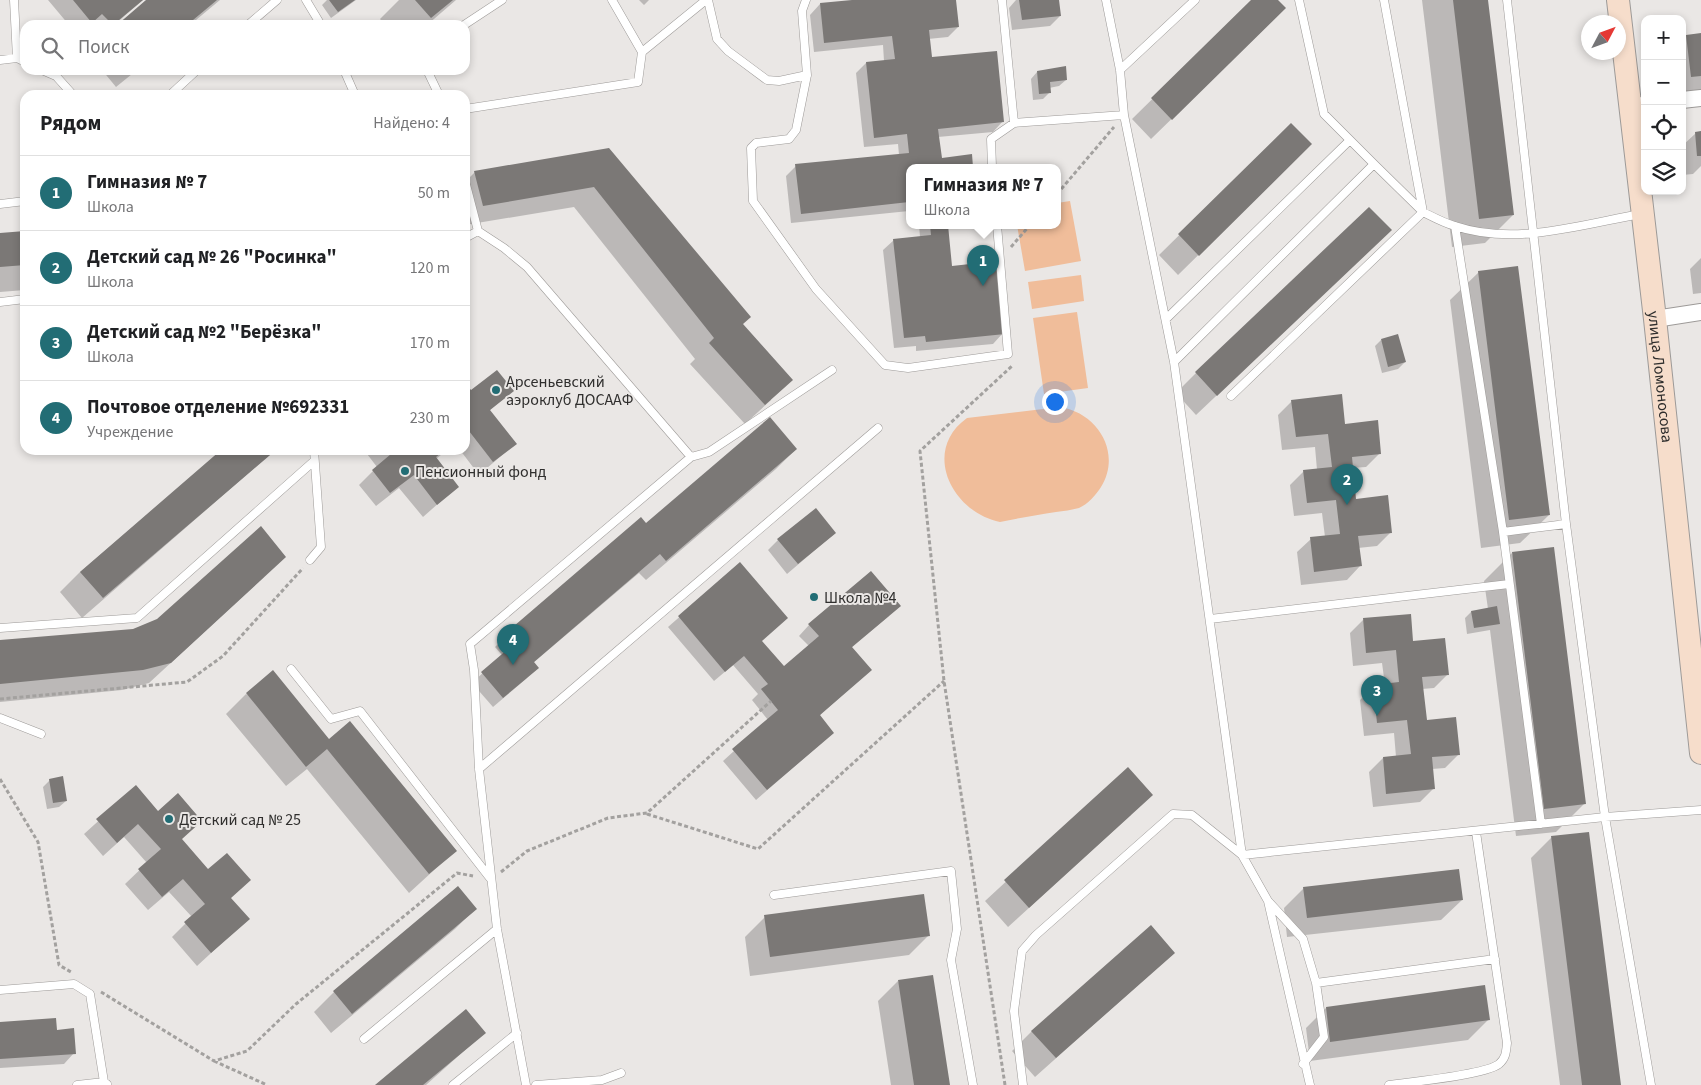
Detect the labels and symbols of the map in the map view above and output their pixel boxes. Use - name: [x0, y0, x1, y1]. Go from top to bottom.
- north arrow: [1581, 15, 1626, 60]
- pin: 1: [967, 245, 999, 286]
- street label: улица Ломоносова: [1642, 310, 1678, 444]
- place label: Арсеньевский аэроклуб ДОСААФ: [506, 371, 633, 411]
- marker: Арсеньевский аэроклуб ДОСААФ: [490, 384, 502, 396]
- your location: [1042, 389, 1068, 415]
- place label: Пенсионный фонд: [415, 461, 547, 483]
- pin: 2: [1331, 464, 1363, 505]
- marker: Пенсионный фонд: [399, 465, 411, 477]
- place label: Школа №4: [824, 587, 896, 609]
- marker: Школа №4: [808, 591, 820, 603]
- pin: 4: [497, 624, 529, 665]
- pin: 3: [1361, 675, 1393, 716]
- place label: Детский сад № 25: [179, 809, 301, 831]
- marker: Детский сад № 25: [163, 813, 175, 825]

